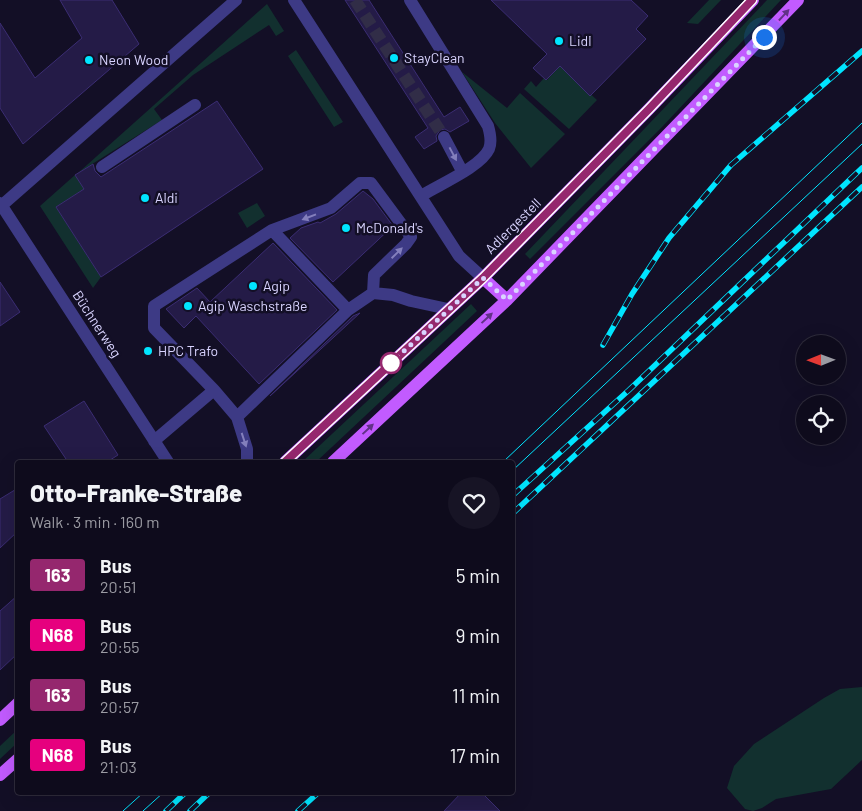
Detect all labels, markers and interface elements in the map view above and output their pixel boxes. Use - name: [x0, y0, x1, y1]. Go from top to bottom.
- one-way arrow: [778, 10, 790, 22]
- your location: [752, 25, 777, 50]
- place label: Lidl: [569, 32, 591, 49]
- marker: Lidl: [553, 35, 565, 47]
- place label: StayClean: [404, 49, 465, 66]
- place label: Neon Wood: [99, 51, 168, 68]
- marker: StayClean: [388, 52, 400, 64]
- marker: Neon Wood: [83, 54, 95, 66]
- one-way arrow: [449, 147, 457, 161]
- place label: Aldi: [155, 189, 178, 206]
- marker: Aldi: [139, 192, 151, 204]
- street label: Adlergestell: [481, 194, 544, 257]
- one-way arrow: [301, 214, 316, 221]
- place label: McDonald's: [356, 219, 424, 236]
- marker: McDonald's: [340, 222, 352, 234]
- one-way arrow: [390, 248, 402, 260]
- place label: Agip: [263, 277, 290, 294]
- marker: Agip: [247, 280, 259, 292]
- street label: Büchnerweg: [70, 287, 125, 360]
- place label: Agip Waschstraße: [198, 297, 307, 314]
- marker: Agip Waschstraße: [182, 300, 194, 312]
- one-way arrow: [481, 312, 493, 324]
- north arrow: [796, 335, 846, 385]
- map controls: [796, 335, 846, 445]
- place label: HPC Trafo: [158, 342, 218, 359]
- marker: HPC Trafo: [142, 345, 154, 357]
- unlabelled marker: [380, 352, 402, 374]
- button: locate: [796, 395, 846, 445]
- one-way arrow: [362, 423, 374, 435]
- one-way arrow: [241, 432, 248, 447]
- button: heart: [448, 477, 500, 529]
- text: Otto-Franke-Straße: [30, 478, 242, 507]
- text: Walk · 3 min · 160 m: [30, 512, 159, 531]
- text: Bus: [100, 554, 132, 577]
- text: 163: [45, 564, 70, 586]
- text: 5 min: [456, 564, 500, 587]
- text: 20:51: [100, 577, 136, 596]
- text: Bus: [100, 614, 132, 637]
- text: N68: [42, 624, 73, 646]
- text: 9 min: [456, 624, 500, 647]
- text: 20:55: [100, 637, 140, 656]
- text: Bus: [100, 674, 132, 697]
- text: 163: [45, 684, 70, 706]
- text: 11 min: [452, 684, 500, 707]
- text: 20:57: [100, 697, 139, 716]
- text: Bus: [100, 734, 132, 757]
- text: N68: [42, 744, 73, 766]
- text: 17 min: [450, 744, 500, 767]
- text: 21:03: [100, 757, 137, 776]

